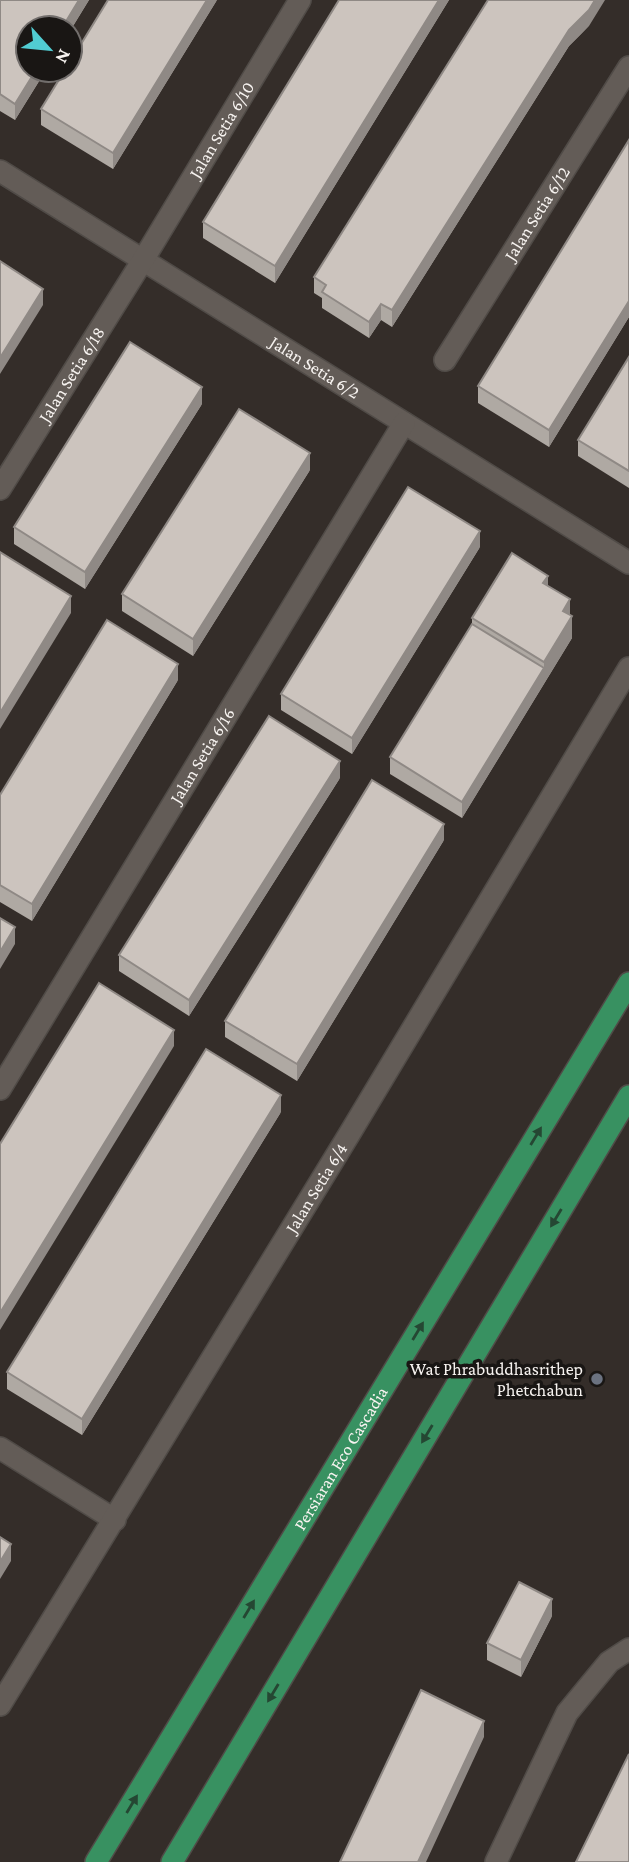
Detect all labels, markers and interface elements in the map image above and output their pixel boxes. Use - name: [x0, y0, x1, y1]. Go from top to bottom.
- north arrow: [14, 14, 84, 84]
- text: N: [51, 46, 76, 67]
- street label: Jalan Setia 6/10: [184, 78, 258, 183]
- street label: Jalan Setia 6/12: [499, 163, 574, 266]
- street label: Jalan Setia 6/18: [33, 323, 109, 428]
- street label: Jalan Setia 6/2: [265, 331, 363, 403]
- street label: Jalan Setia 6/16: [165, 704, 239, 809]
- one-way arrow: [530, 1127, 542, 1146]
- street label: Jalan Setia 6/4: [280, 1139, 351, 1238]
- one-way arrow: [550, 1208, 563, 1227]
- one-way arrow: [412, 1321, 425, 1340]
- place label: Wat Phrabuddhasrithep Phetchabun: [410, 1359, 583, 1400]
- marker: Wat Phrabuddhasrithep Phetchabun: [589, 1371, 605, 1387]
- street label: Persiaran Eco Cascadia: [290, 1383, 392, 1534]
- one-way arrow: [421, 1425, 434, 1444]
- one-way arrow: [243, 1600, 256, 1619]
- one-way arrow: [267, 1683, 279, 1702]
- one-way arrow: [125, 1794, 138, 1813]

